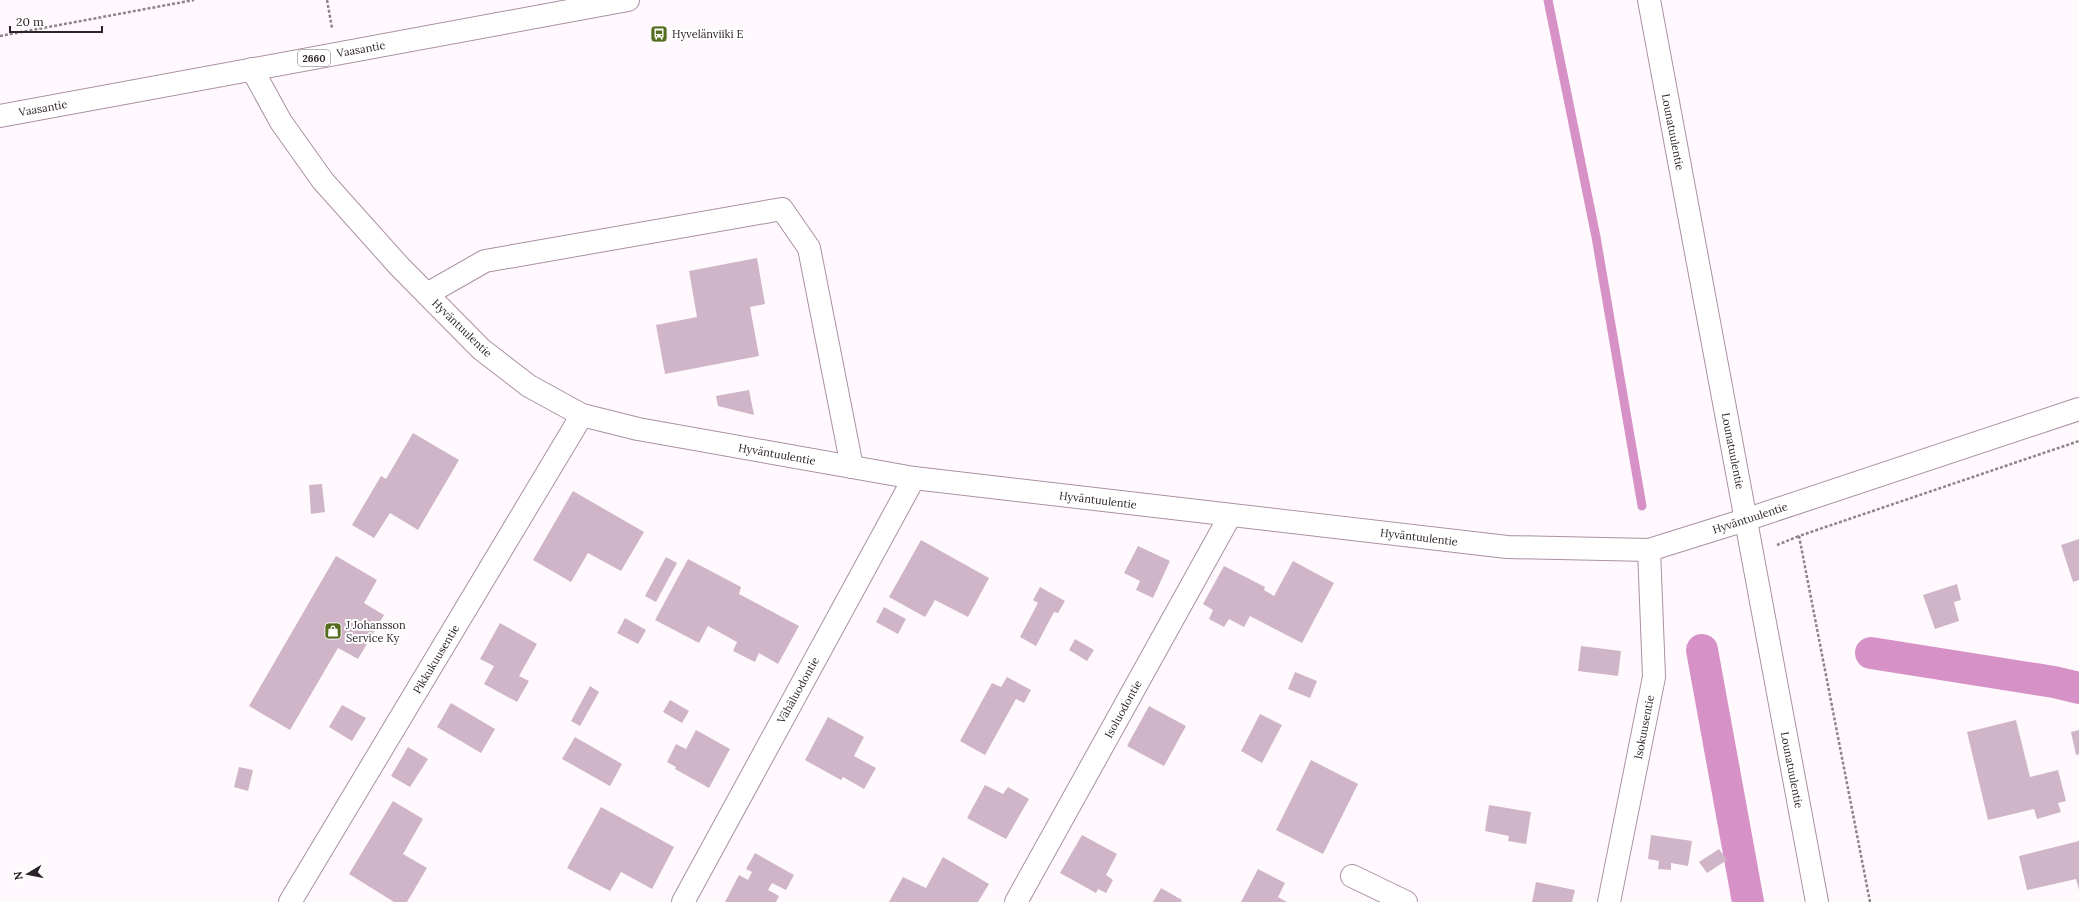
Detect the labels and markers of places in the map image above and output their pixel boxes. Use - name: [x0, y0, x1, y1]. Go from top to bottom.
- bus stop icon: Hyvelänviiki E: [649, 24, 669, 44]
- place label: Hyvelänviiki E: [672, 27, 743, 41]
- place label: J Johansson Service Ky: [345, 618, 406, 645]
- shop icon: J Johansson Service Ky: [323, 621, 343, 641]

